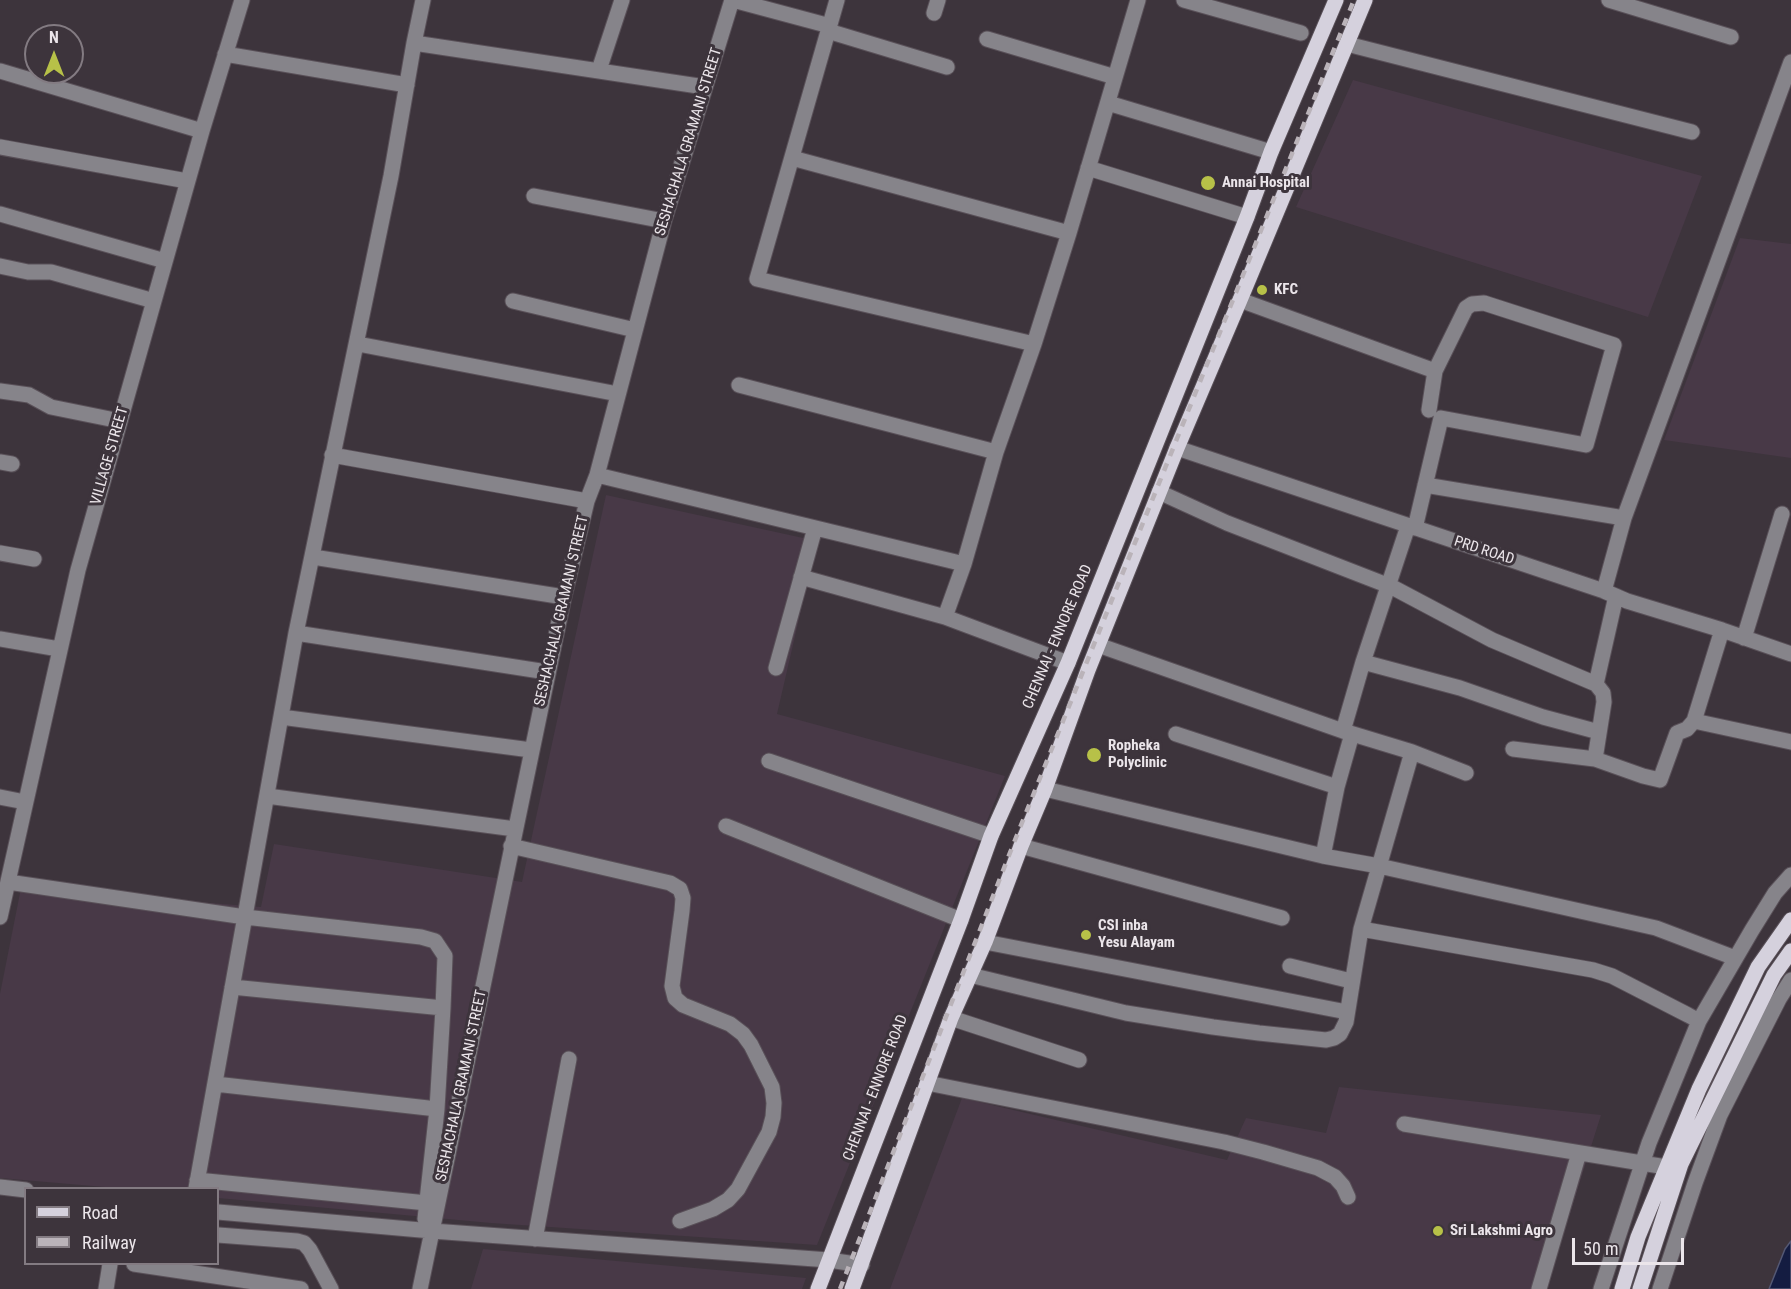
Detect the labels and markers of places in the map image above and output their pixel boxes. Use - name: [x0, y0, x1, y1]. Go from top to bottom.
- marker: Annai Hospital: [1199, 174, 1217, 192]
- place label: Annai Hospital: [1222, 174, 1310, 192]
- place label: KFC: [1274, 281, 1298, 299]
- marker: KFC: [1255, 283, 1269, 297]
- place label: Ropheka Polyclinic: [1108, 737, 1167, 772]
- marker: Ropheka Polyclinic: [1085, 746, 1103, 764]
- place label: CSI inba Yesu Alayam: [1098, 917, 1175, 952]
- marker: CSI inba Yesu Alayam: [1079, 928, 1093, 942]
- place label: Sri Lakshmi Agro: [1450, 1222, 1553, 1240]
- marker: Sri Lakshmi Agro: [1431, 1224, 1445, 1238]

